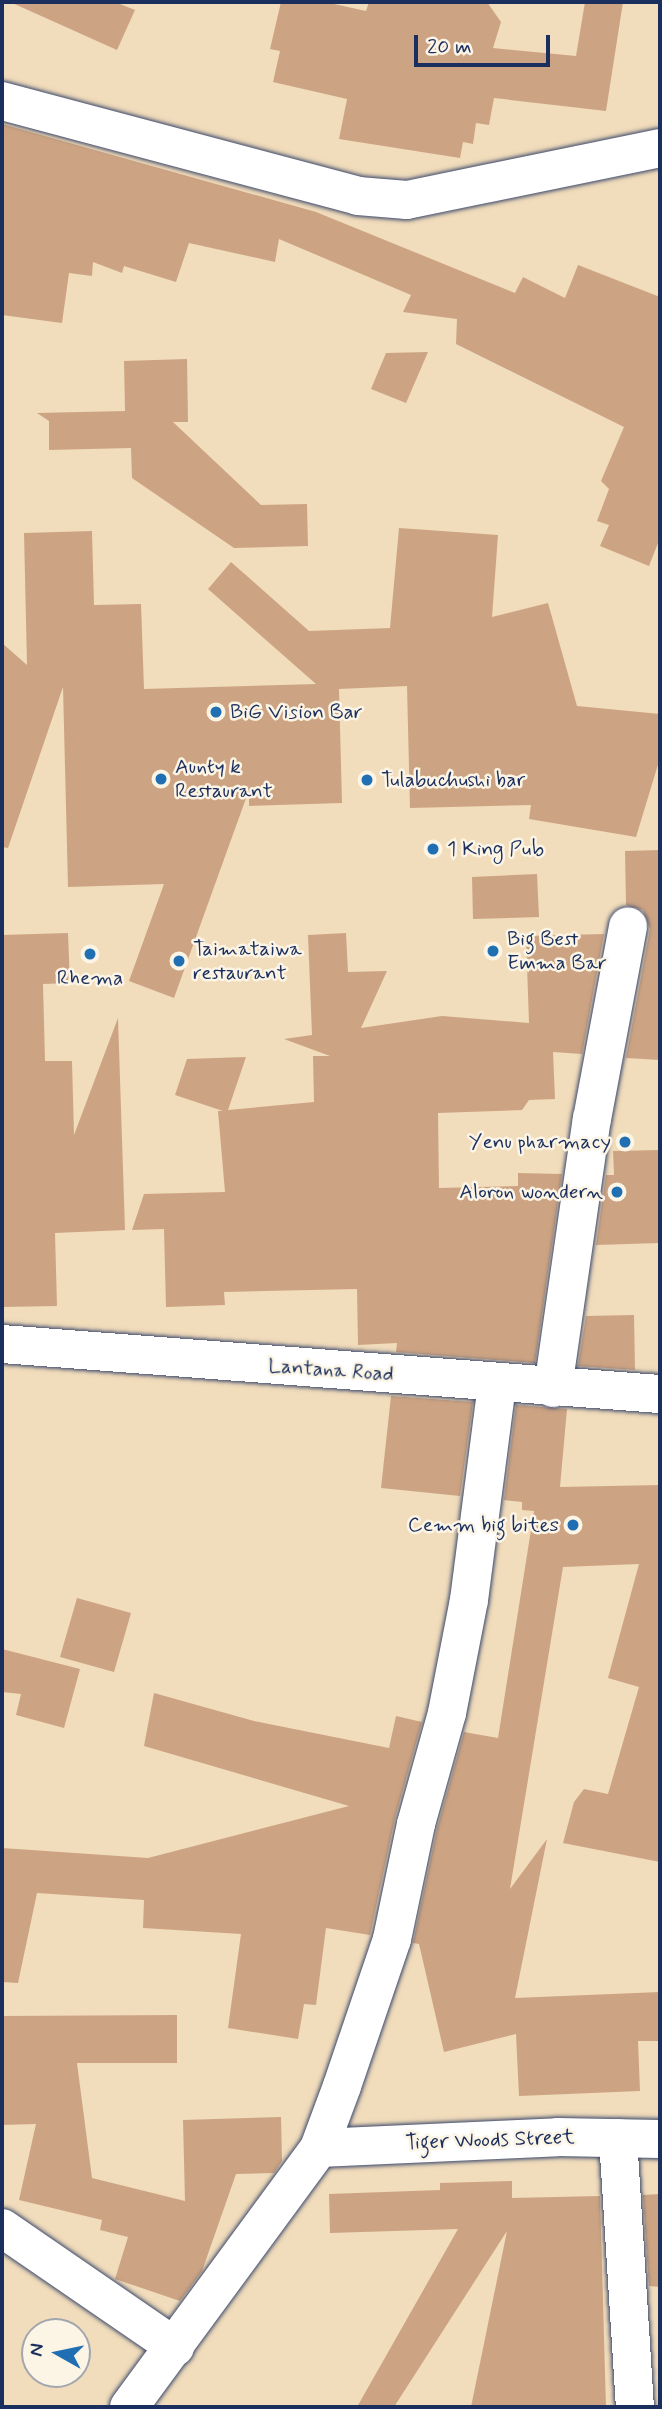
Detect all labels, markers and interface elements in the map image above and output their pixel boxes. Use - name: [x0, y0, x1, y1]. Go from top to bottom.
- scale bar: [417, 21, 554, 65]
- text: 20 m: [427, 33, 472, 61]
- place label: BiG Vision Bar: [230, 699, 363, 725]
- marker: BiG Vision Bar: [208, 704, 224, 720]
- place label: Aunty k Restaurant: [175, 754, 273, 804]
- place label: Tulabuchushi bar: [381, 767, 526, 793]
- marker: Aunty k Restaurant: [153, 771, 169, 787]
- marker: Tulabuchushi bar: [359, 772, 375, 788]
- place label: 1 King Pub: [447, 836, 544, 862]
- marker: 1 King Pub: [425, 841, 441, 857]
- place label: Big Best Emma Bar: [507, 926, 604, 976]
- place label: Taimataiwa restaurant: [193, 936, 302, 986]
- marker: Big Best Emma Bar: [485, 943, 501, 959]
- marker: Rhema: [82, 946, 98, 962]
- marker: Taimataiwa restaurant: [171, 953, 187, 969]
- place label: Rhema: [57, 965, 123, 991]
- place label: Yenu pharmacy: [477, 1129, 611, 1155]
- marker: Yenu pharmacy: [617, 1134, 633, 1150]
- place label: Aloron wondern: [467, 1179, 603, 1205]
- marker: Aloron wondern: [609, 1184, 625, 1200]
- street label: Lantana Road: [267, 1353, 395, 1387]
- place label: Cemm big bites: [414, 1512, 559, 1538]
- marker: Cemm big bites: [565, 1517, 581, 1533]
- street label: Tiger Woods Street: [405, 2124, 575, 2156]
- north arrow: [21, 2318, 91, 2388]
- text: N: [23, 2342, 50, 2358]

